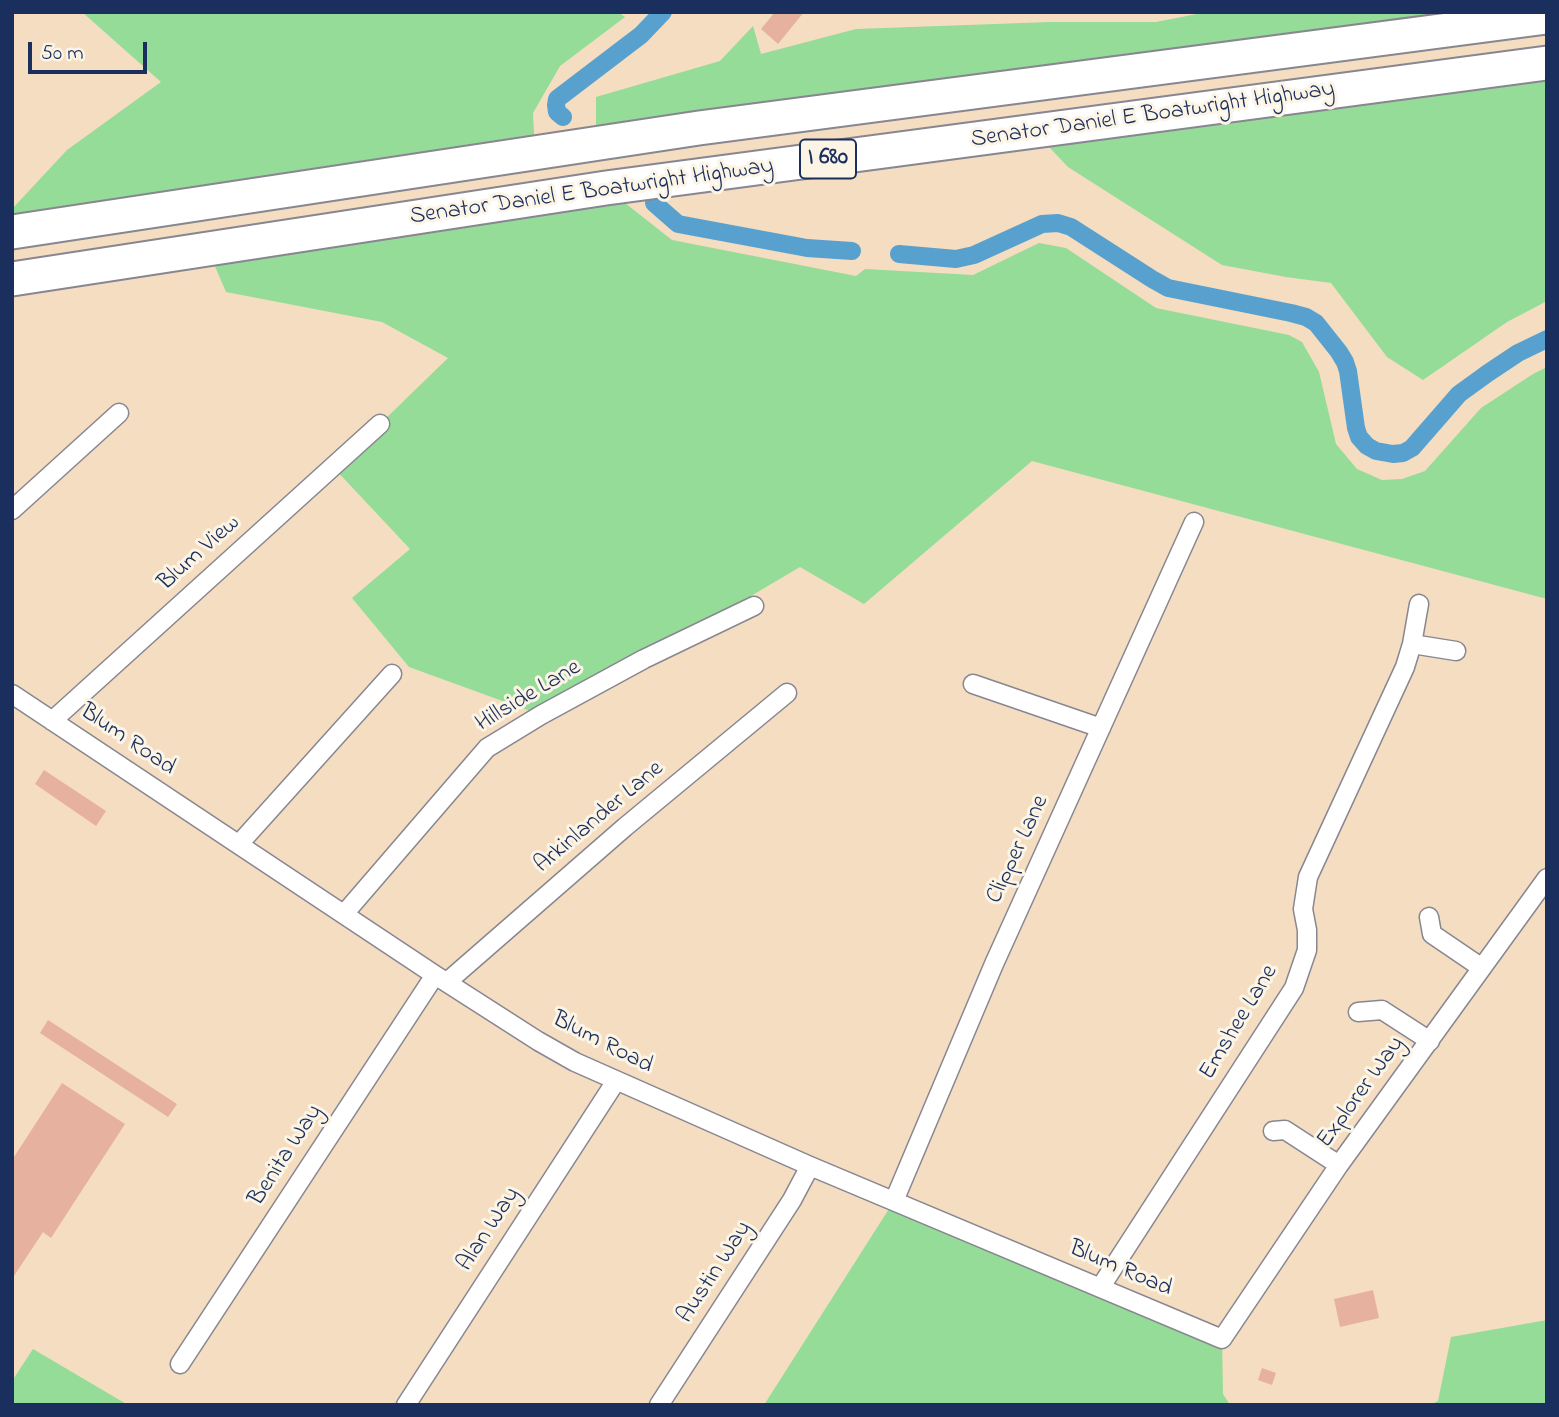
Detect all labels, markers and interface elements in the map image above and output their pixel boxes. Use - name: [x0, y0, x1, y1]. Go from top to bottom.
- scale bar: [32, 28, 150, 72]
- text: 50 m: [41, 39, 84, 69]
- street label: Senator Daniel E Boatwright Highway: [969, 76, 1337, 156]
- road number: I 680: [800, 140, 856, 178]
- street label: Senator Daniel E Boatwright Highway: [408, 153, 776, 233]
- street label: Blum View: [153, 510, 247, 598]
- street label: Hillside Lane: [471, 654, 587, 740]
- street label: Blum Road: [74, 699, 180, 783]
- street label: Arkinlander Lane: [530, 756, 670, 880]
- street label: Clipper Lane: [981, 791, 1057, 909]
- street label: Emshee Lane: [1195, 960, 1285, 1086]
- street label: Blum Road: [547, 1006, 657, 1082]
- street label: Explorer Way: [1312, 1032, 1412, 1154]
- street label: Benita Way: [244, 1100, 330, 1212]
- street label: Alan Way: [452, 1183, 528, 1277]
- street label: Austin Way: [672, 1217, 760, 1329]
- street label: Blum Road: [1064, 1235, 1176, 1305]

